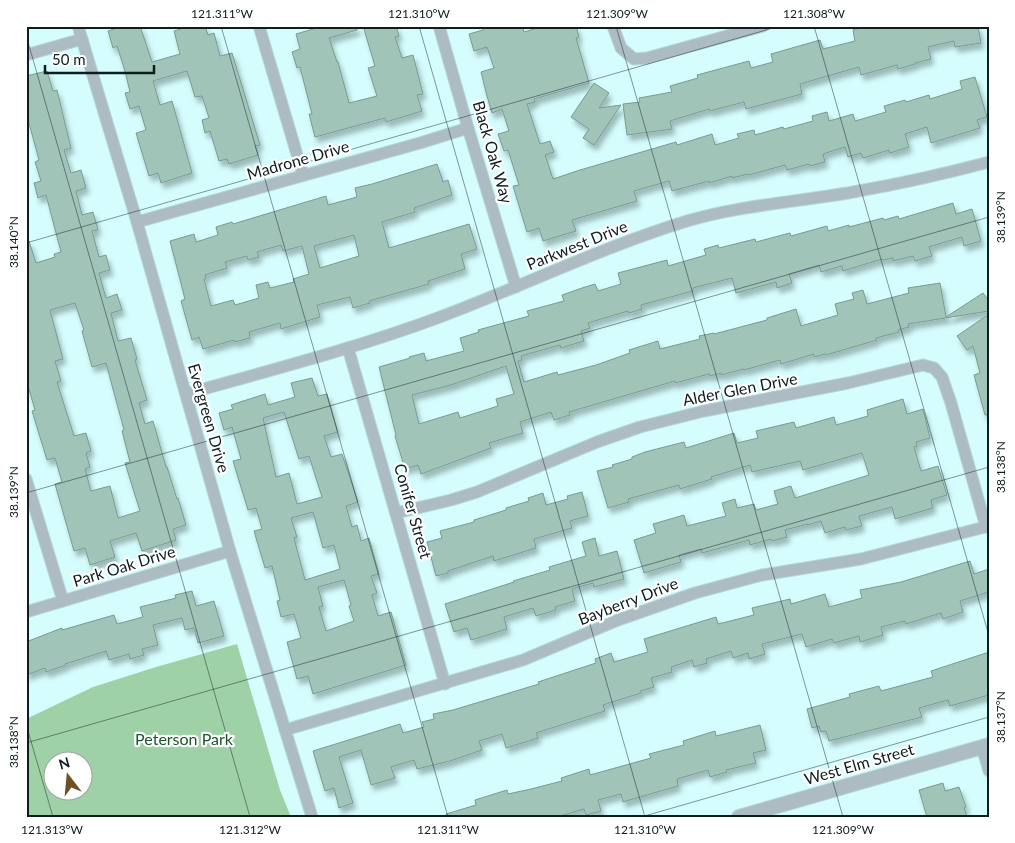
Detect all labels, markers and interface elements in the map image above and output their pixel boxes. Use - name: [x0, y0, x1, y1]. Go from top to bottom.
- text: 121.311°W: [191, 6, 254, 21]
- text: 121.310°W: [388, 6, 451, 21]
- text: 121.309°W: [586, 6, 649, 21]
- text: 121.308°W: [783, 6, 846, 21]
- scale bar: [45, 42, 154, 74]
- text: 50 m: [52, 50, 86, 68]
- street label: Black Oak Way: [470, 98, 517, 206]
- street label: Madrone Drive: [244, 136, 351, 183]
- text: 38.139°N: [993, 191, 1008, 243]
- text: 38.140°N: [6, 216, 21, 268]
- street label: Parkwest Drive: [524, 216, 630, 273]
- street label: Evergreen Drive: [185, 361, 234, 475]
- street label: Alder Glen Drive: [681, 368, 799, 409]
- text: 38.138°N: [993, 441, 1008, 493]
- street label: Conifer Street: [391, 461, 436, 561]
- text: 38.139°N: [6, 466, 21, 518]
- street label: Park Oak Drive: [70, 541, 177, 590]
- street label: Bayberry Drive: [575, 573, 680, 628]
- text: 38.137°N: [993, 691, 1008, 743]
- text: 38.138°N: [6, 716, 21, 768]
- park label: Peterson Park: [135, 729, 234, 748]
- street label: West Elm Street: [802, 739, 916, 788]
- north arrow: [42, 750, 92, 800]
- text: N: [57, 753, 72, 773]
- text: 121.313°W: [21, 822, 84, 837]
- text: 121.312°W: [219, 822, 282, 837]
- text: 121.311°W: [417, 822, 480, 837]
- text: 121.310°W: [614, 822, 677, 837]
- text: 121.309°W: [812, 822, 875, 837]

